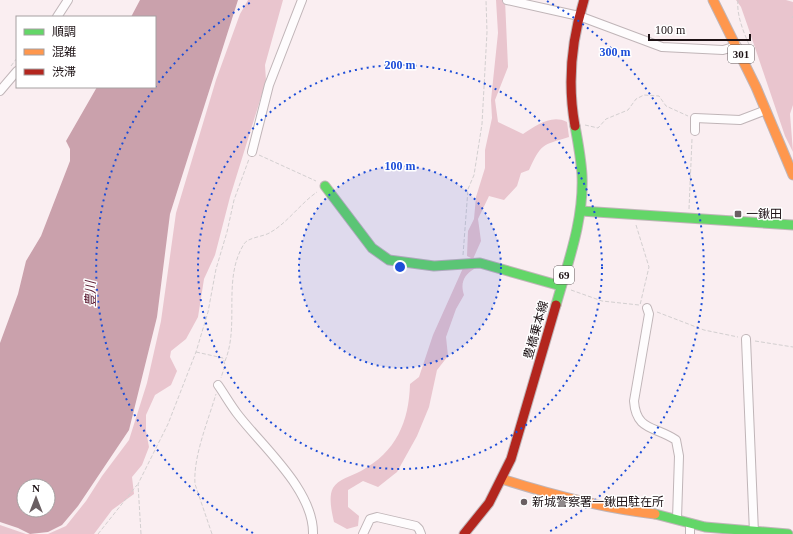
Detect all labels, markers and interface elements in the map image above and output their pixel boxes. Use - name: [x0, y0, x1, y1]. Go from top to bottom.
- legend: [16, 16, 156, 88]
- scale bar: [649, 16, 750, 42]
- text: 100 m: [655, 23, 686, 37]
- text: 順調: [52, 25, 76, 39]
- text: 混雑: [52, 45, 76, 59]
- text: 300 m: [600, 45, 631, 59]
- road number: 301: [728, 45, 754, 63]
- text: 200 m: [385, 58, 416, 72]
- text: 渋滞: [52, 65, 76, 79]
- text: 100 m: [385, 159, 416, 173]
- place label: 一鍬田: [746, 207, 782, 221]
- marker: 一鍬田: [733, 209, 743, 219]
- centre of rings: [393, 260, 407, 274]
- road number: 69: [554, 266, 574, 284]
- water label: 豊川: [83, 279, 98, 307]
- street label: 豊橋乗本線: [521, 299, 551, 361]
- north arrow: [16, 478, 56, 518]
- text: N: [32, 482, 40, 494]
- place label: 新城警察署一鍬田駐在所: [532, 495, 664, 509]
- marker: 新城警察署一鍬田駐在所: [519, 497, 529, 507]

